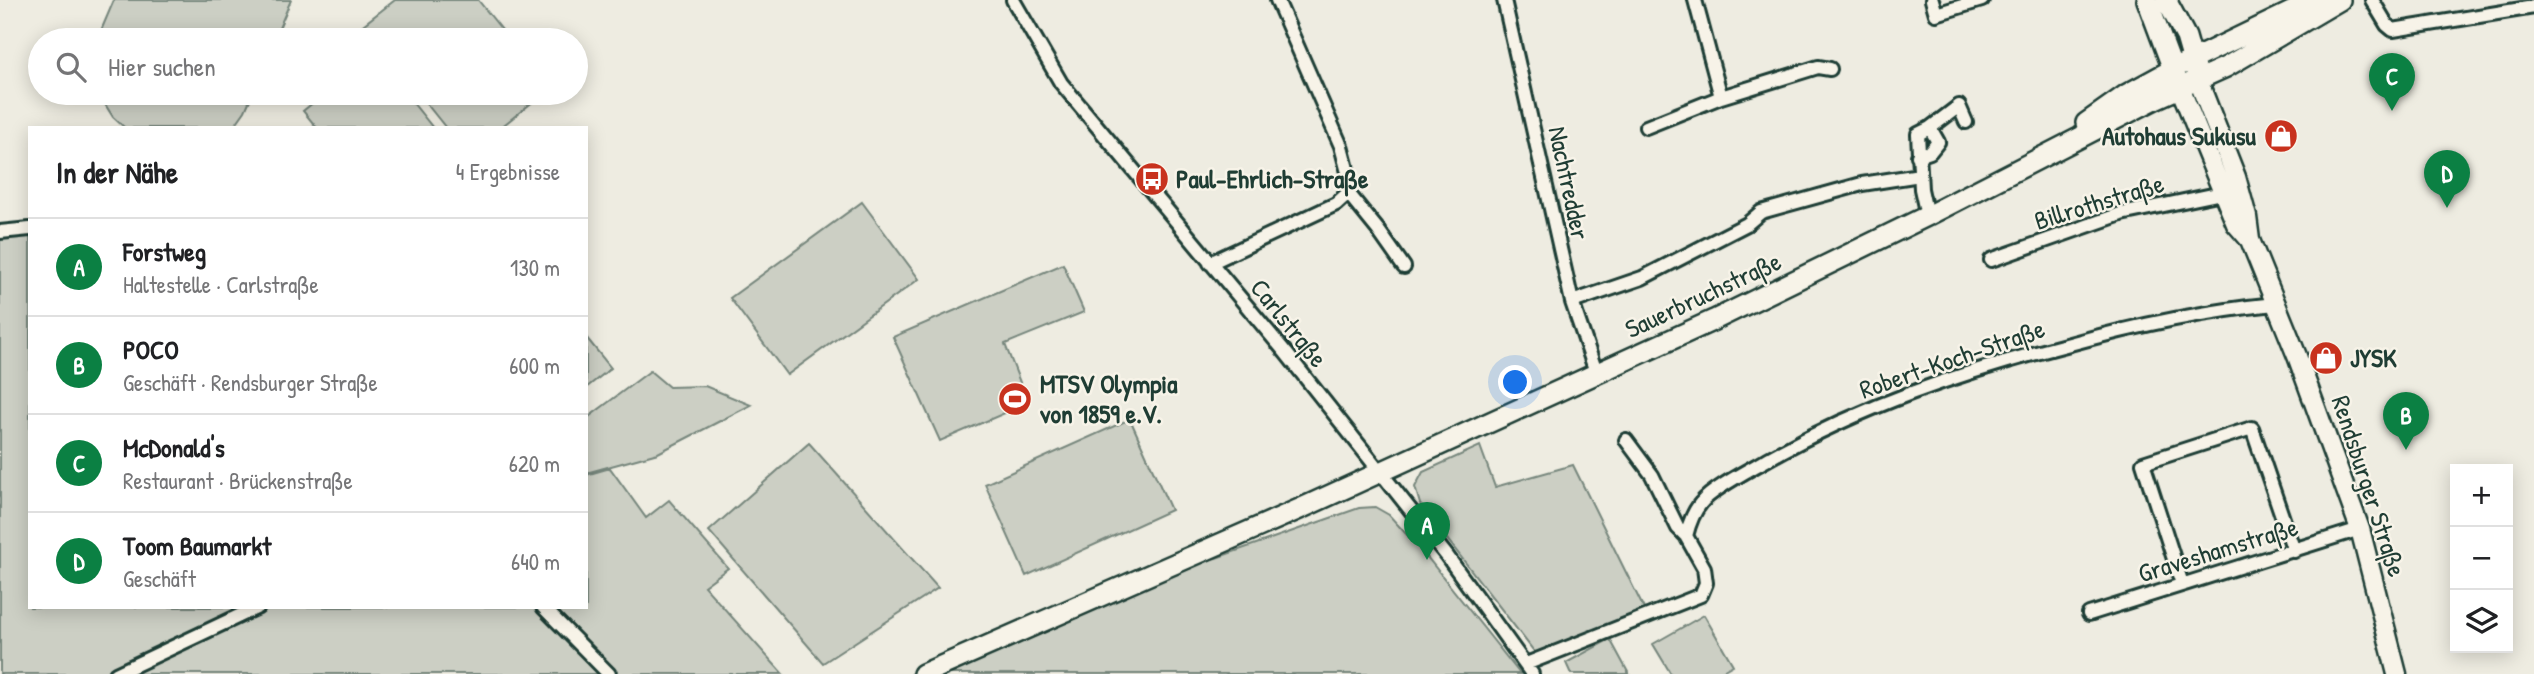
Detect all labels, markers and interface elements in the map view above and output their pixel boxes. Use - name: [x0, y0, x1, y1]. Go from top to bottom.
- search box: [28, 28, 588, 105]
- icon: search: [52, 48, 90, 86]
- text: Hier suchen: [108, 49, 216, 84]
- pin: C: [2369, 53, 2415, 111]
- shop icon: Autohaus Sukusu: [2262, 117, 2300, 155]
- place label: Autohaus Sukusu: [2102, 118, 2257, 153]
- street label: Nachtredder: [1540, 123, 1599, 243]
- pin: D: [2424, 150, 2470, 208]
- text: In der Nähe: [56, 152, 178, 192]
- text: 4 Ergebnisse: [456, 156, 560, 187]
- bus stop icon: Paul-Ehrlich-Straße: [1133, 160, 1171, 198]
- place label: Paul-Ehrlich-Straße: [1176, 161, 1369, 197]
- street label: Billrothstraße: [2030, 165, 2168, 238]
- text: Forstweg: [123, 234, 206, 269]
- street label: Sauerbruchstraße: [1619, 243, 1786, 346]
- text: A: [73, 252, 85, 283]
- text: 130 m: [510, 252, 560, 283]
- text: Haltestelle · Carlstraße: [123, 269, 319, 300]
- street label: Carlstraße: [1243, 271, 1336, 374]
- street label: Robert-Koch-Straße: [1855, 310, 2049, 407]
- text: POCO: [123, 332, 179, 367]
- shop icon: JYSK: [2307, 339, 2345, 377]
- place label: JYSK: [2350, 340, 2397, 375]
- text: B: [73, 350, 85, 381]
- text: 600 m: [509, 350, 560, 381]
- your location: [1498, 365, 1532, 399]
- place label: MTSV Olympia von 1859 e.V.: [1040, 366, 1178, 431]
- text: Geschäft · Rendsburger Straße: [123, 367, 378, 398]
- sports icon: MTSV Olympia von 1859 e.V.: [996, 380, 1034, 418]
- street label: Rendsburger Straße: [2324, 391, 2415, 581]
- pin: B: [2383, 392, 2429, 450]
- text: McDonald's: [123, 430, 225, 465]
- text: C: [73, 448, 85, 479]
- text: 620 m: [509, 448, 560, 479]
- map controls: [2450, 464, 2513, 653]
- button: +: [2450, 464, 2513, 527]
- text: Restaurant · Brückenstraße: [123, 465, 353, 496]
- pin: A: [1404, 502, 1450, 560]
- street label: Graveshamstraße: [2134, 509, 2302, 590]
- button: −: [2450, 527, 2513, 590]
- text: Toom Baumarkt: [123, 528, 271, 563]
- text: D: [74, 546, 84, 577]
- text: 640 m: [511, 546, 560, 577]
- text: Geschäft: [123, 563, 196, 594]
- button: layers: [2450, 590, 2513, 653]

